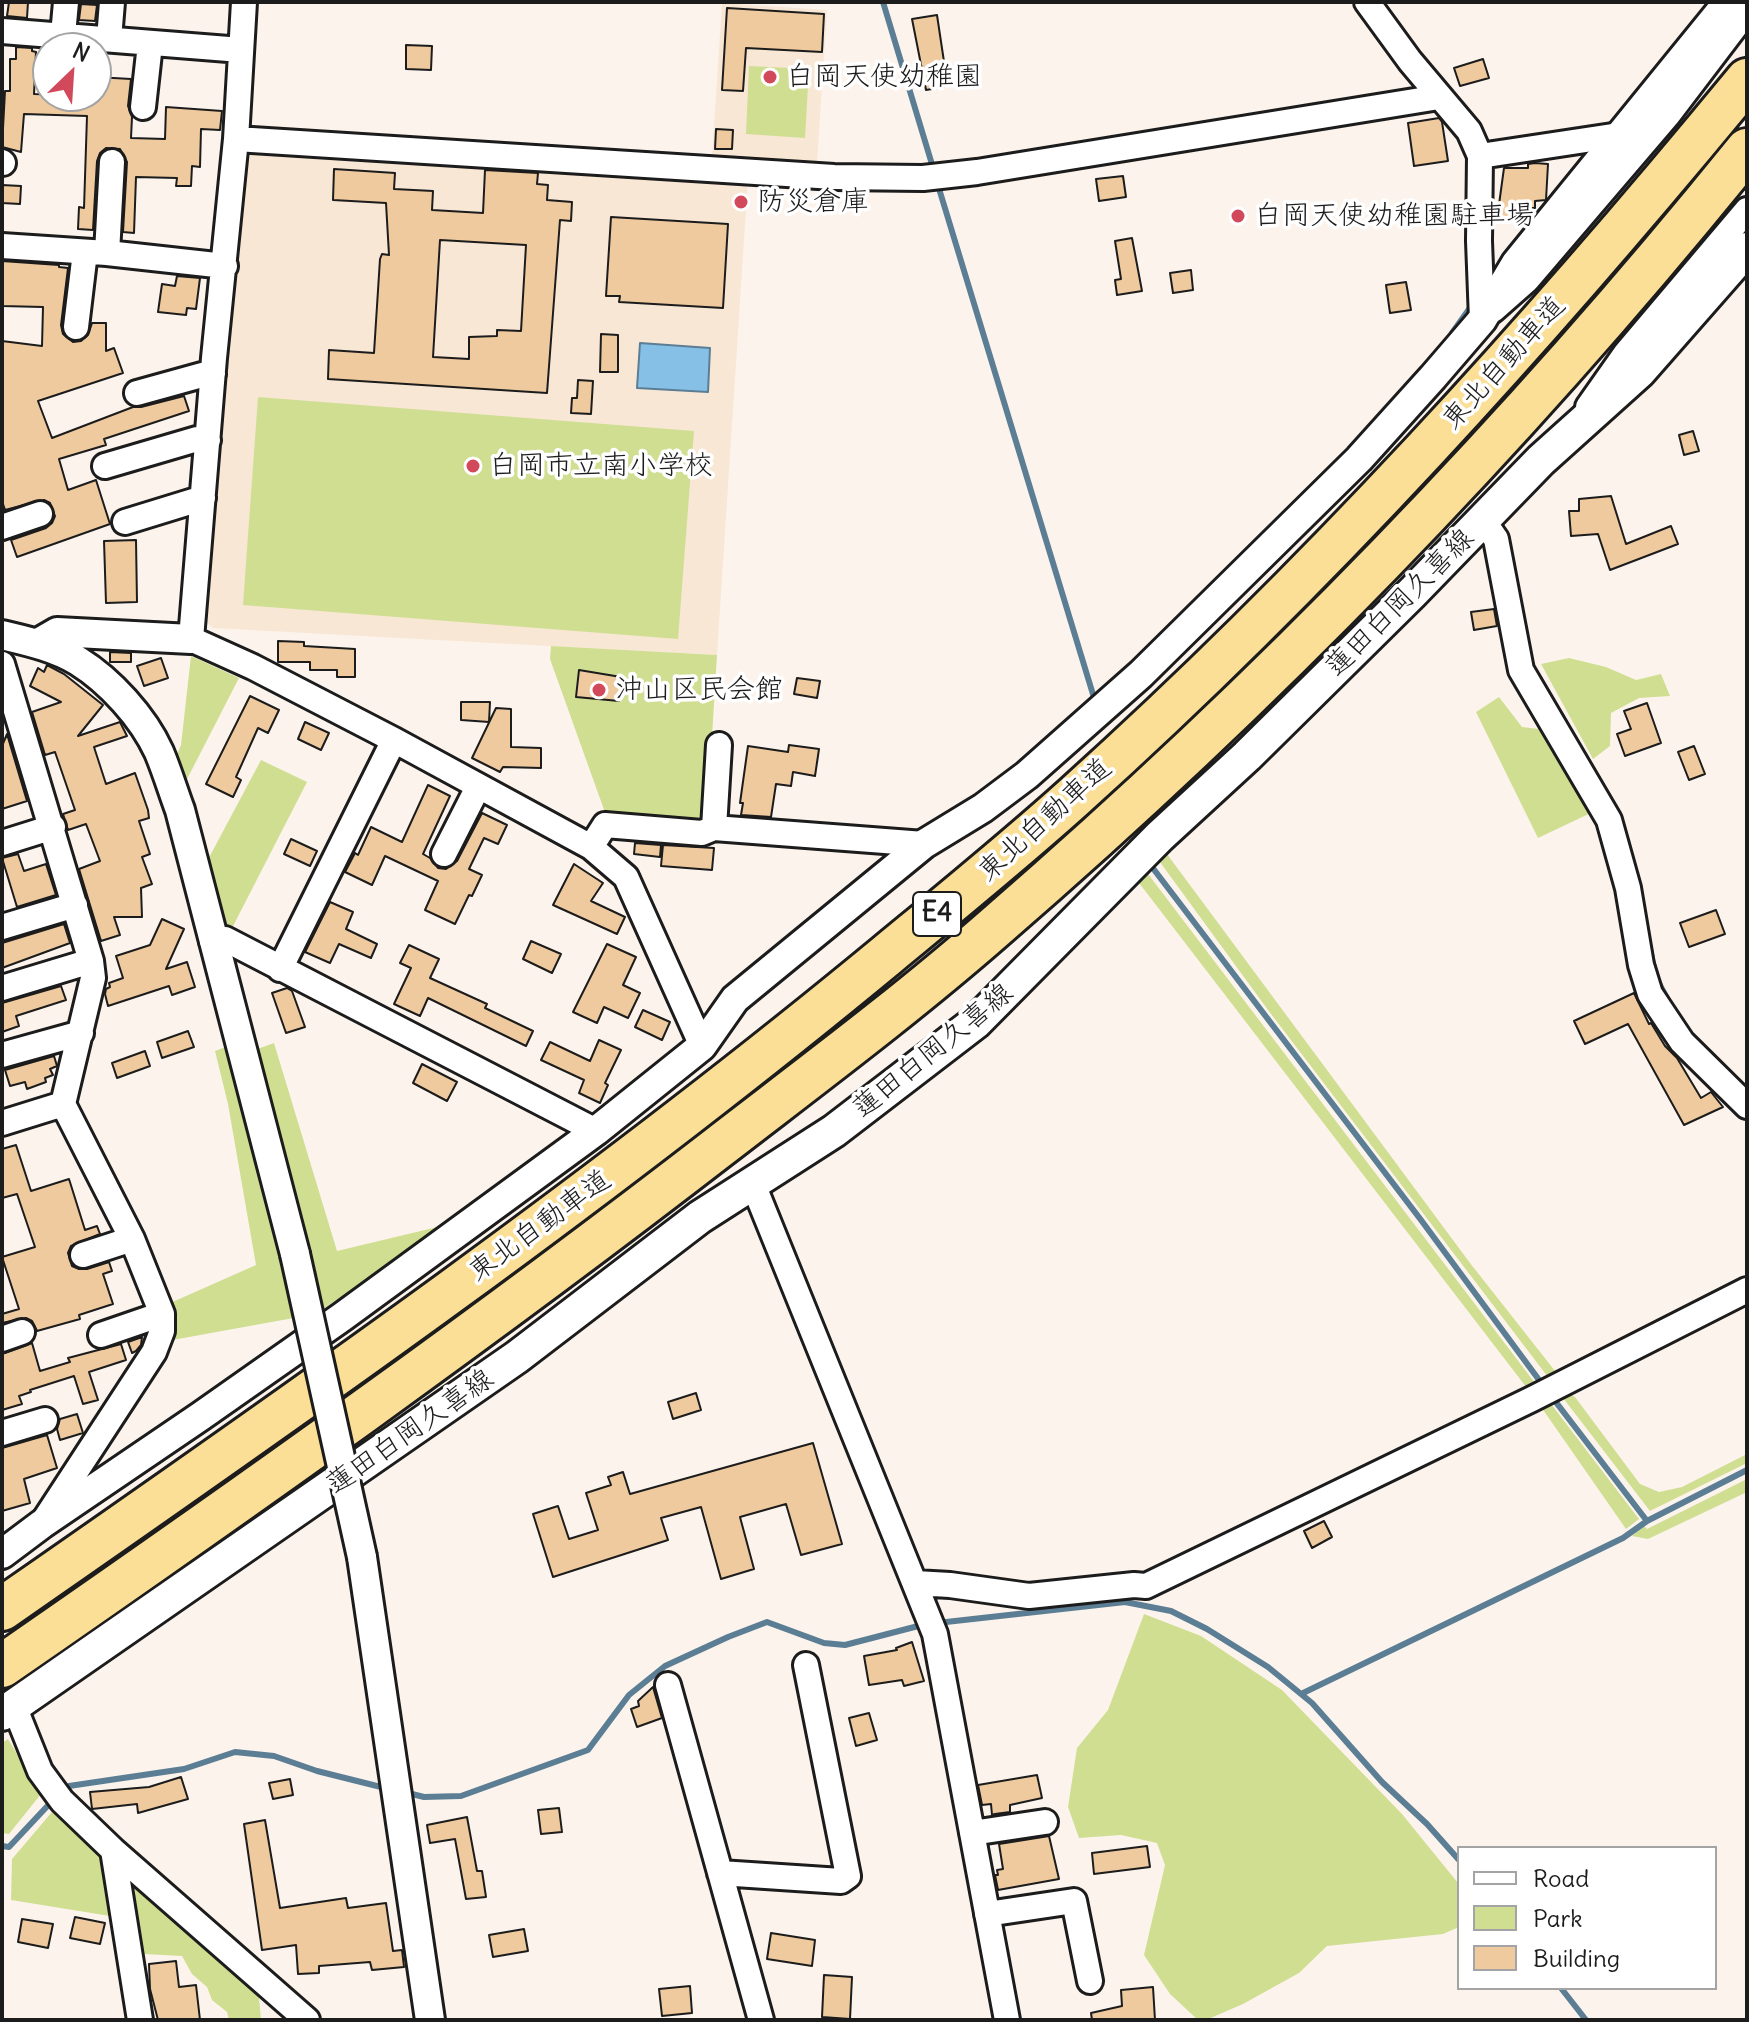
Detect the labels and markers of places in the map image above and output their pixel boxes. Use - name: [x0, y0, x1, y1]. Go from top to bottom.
- place label: 白岡天使幼稚園: [786, 60, 982, 94]
- marker: 白岡天使幼稚園: [761, 68, 779, 86]
- place label: 防災倉庫: [757, 185, 869, 219]
- marker: 防災倉庫: [732, 193, 750, 211]
- place label: 白岡天使幼稚園駐車場: [1254, 199, 1534, 233]
- marker: 白岡天使幼稚園駐車場: [1229, 207, 1247, 225]
- place label: 白岡市立南小学校: [489, 449, 713, 483]
- marker: 白岡市立南小学校: [464, 457, 482, 475]
- place label: 沖山区民会館: [615, 673, 783, 707]
- marker: 沖山区民会館: [590, 681, 608, 699]

